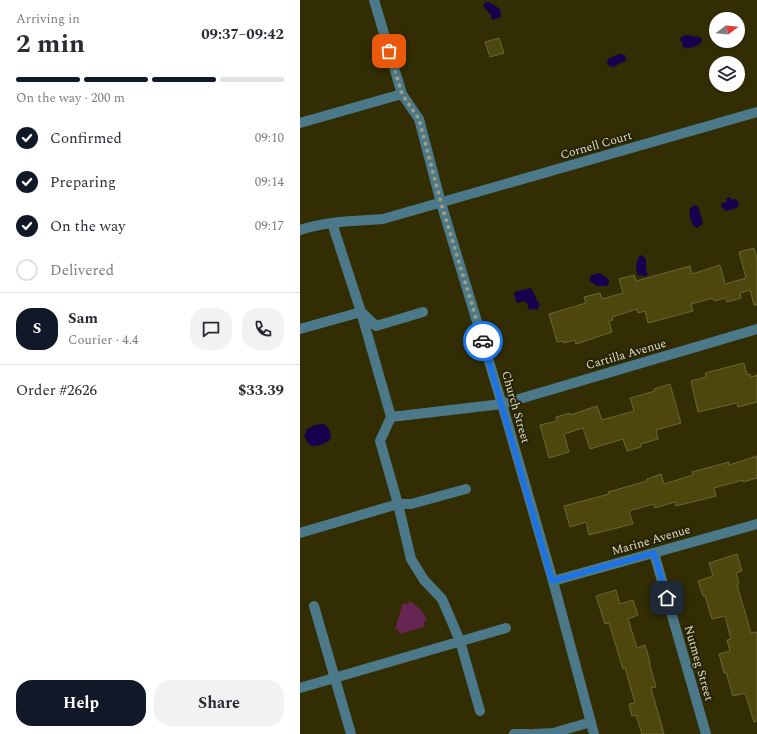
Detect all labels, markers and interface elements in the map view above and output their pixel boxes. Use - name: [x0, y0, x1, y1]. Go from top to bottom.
- text: Arriving in: [16, 9, 80, 29]
- north arrow: [709, 12, 745, 48]
- map controls: [709, 12, 745, 92]
- text: 09:37–09:42: [201, 23, 284, 46]
- text: 2 min: [16, 24, 85, 64]
- pin: [372, 34, 406, 68]
- icon: bag: [378, 40, 400, 62]
- button: layers: [709, 56, 745, 92]
- text: On the way · 200 m: [16, 88, 125, 108]
- street label: Cornell Court: [558, 126, 634, 165]
- icon: check: [16, 127, 38, 149]
- text: Confirmed: [50, 127, 122, 150]
- text: 09:10: [255, 128, 284, 148]
- icon: check: [16, 171, 38, 193]
- text: Preparing: [50, 171, 116, 194]
- text: 09:14: [255, 172, 284, 192]
- icon: check: [16, 215, 38, 237]
- text: On the way: [50, 215, 125, 238]
- text: 09:17: [255, 216, 284, 236]
- text: Delivered: [50, 259, 114, 282]
- text: Sam: [68, 307, 98, 330]
- button: chat: [190, 308, 232, 350]
- button: phone: [242, 308, 284, 350]
- text: S: [33, 317, 41, 340]
- courier: [463, 321, 503, 361]
- text: Courier · 4.4: [68, 330, 138, 350]
- icon: car: [472, 330, 494, 352]
- street label: Cartilla Avenue: [584, 334, 669, 375]
- street label: Church Street: [496, 369, 535, 446]
- text: Order #2626: [16, 379, 97, 402]
- text: $33.39: [238, 379, 284, 402]
- street label: Marine Avenue: [609, 520, 693, 561]
- pin: [650, 581, 684, 615]
- icon: home: [656, 587, 678, 609]
- street label: Nutmeg Street: [679, 623, 718, 703]
- button: Help: [16, 680, 146, 726]
- button: Share: [154, 680, 284, 726]

